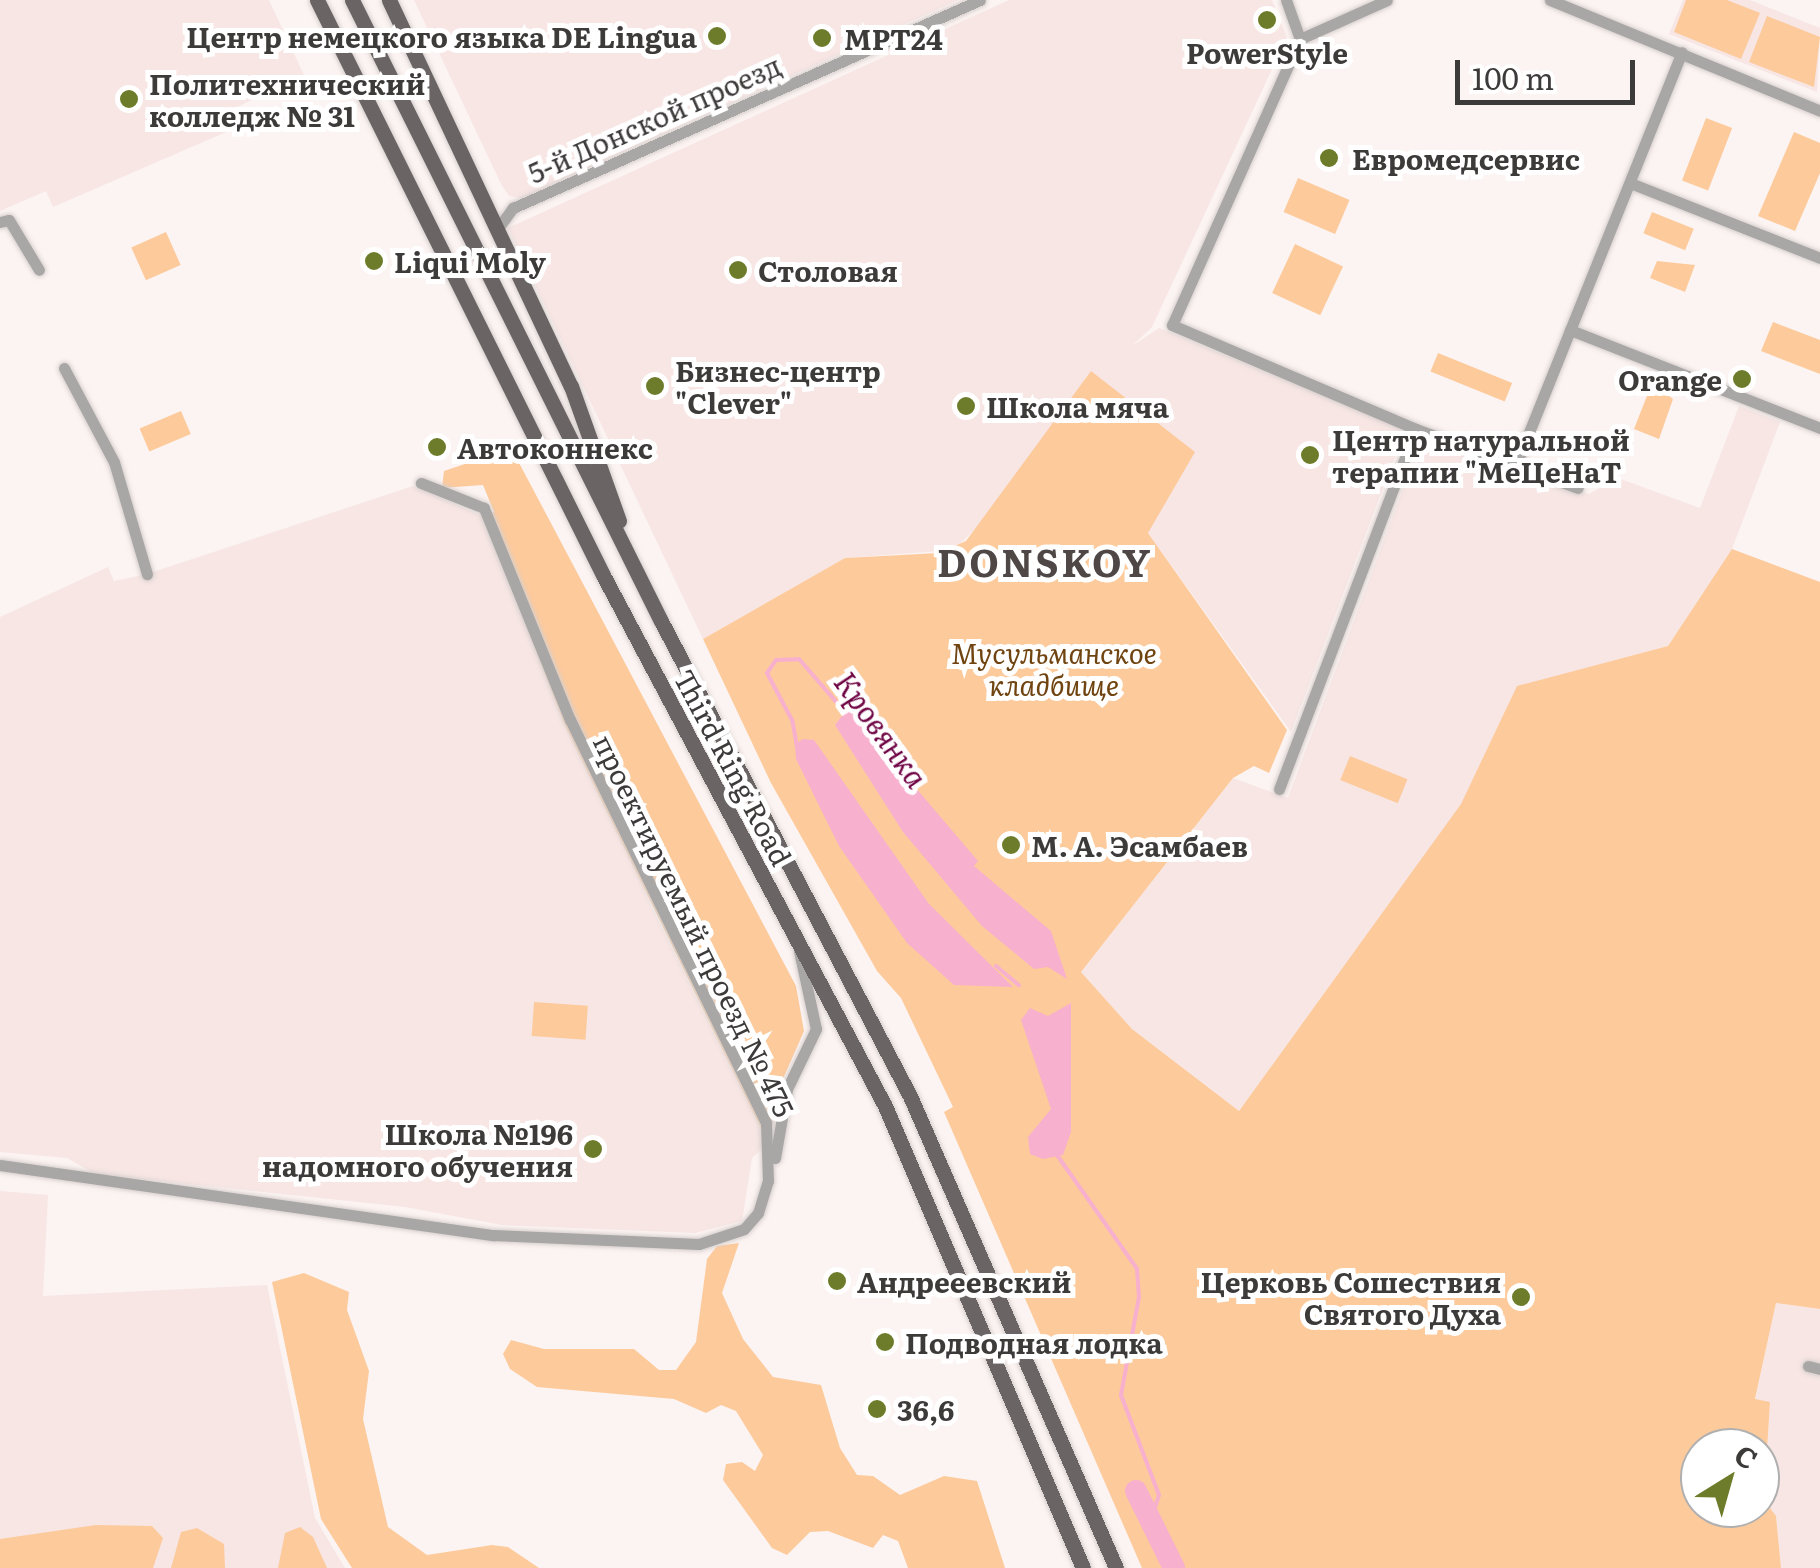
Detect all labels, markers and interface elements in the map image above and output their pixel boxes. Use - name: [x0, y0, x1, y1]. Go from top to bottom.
- marker: PowerStyle: [1256, 9, 1278, 31]
- place label: Центр немецкого языка DE Lingua: [186, 19, 697, 53]
- place label: МРТ24: [844, 21, 943, 55]
- marker: Центр немецкого языка DE Lingua: [706, 25, 728, 47]
- marker: МРТ24: [809, 25, 835, 51]
- place label: PowerStyle: [1186, 35, 1348, 69]
- scale bar: [1460, 40, 1640, 102]
- street label: 5-й Донской проезд: [522, 47, 786, 189]
- text: 100 m: [1472, 55, 1554, 99]
- place label: Политехнический колледж № 31: [149, 66, 425, 132]
- marker: Политехнический колледж № 31: [118, 88, 140, 110]
- place label: Евромедсервис: [1352, 141, 1580, 175]
- marker: Евромедсервис: [1316, 145, 1342, 171]
- place label: Liqui Moly: [394, 244, 546, 278]
- marker: Liqui Moly: [363, 250, 385, 272]
- place label: Столовая: [758, 253, 898, 287]
- marker: Столовая: [727, 259, 749, 281]
- place label: Бизнес-центр "Clever": [675, 353, 881, 419]
- place label: Orange: [1618, 362, 1722, 396]
- marker: Orange: [1731, 368, 1753, 390]
- marker: Бизнес-центр "Clever": [644, 375, 666, 397]
- place label: Школа мяча: [986, 389, 1169, 423]
- marker: Школа мяча: [955, 395, 977, 417]
- place label: Центр натуральной терапии "МеЦеНаТ: [1332, 422, 1630, 488]
- place label: Автоконнекс: [457, 430, 653, 464]
- marker: Автоконнекс: [426, 436, 448, 458]
- marker: Центр натуральной терапии "МеЦеНаТ: [1297, 442, 1323, 468]
- district label: DONSKOY: [937, 538, 1153, 584]
- park label: Мусульманское кладбище: [951, 635, 1157, 701]
- street label: Third Ring Road: [668, 663, 800, 871]
- water label: Кровянка: [828, 664, 936, 794]
- street label: проектируемый проезд № 475: [588, 728, 802, 1122]
- place label: М. А. Эсамбаев: [1031, 828, 1248, 862]
- marker: М. А. Эсамбаев: [1000, 834, 1022, 856]
- place label: Школа №196 надомного обучения: [262, 1116, 573, 1182]
- marker: Школа №196 надомного обучения: [582, 1138, 604, 1160]
- place label: Андрееевский: [857, 1264, 1071, 1298]
- place label: Церковь Сошествия Святого Духа: [1200, 1264, 1501, 1330]
- marker: Андрееевский: [826, 1270, 848, 1292]
- marker: Церковь Сошествия Святого Духа: [1510, 1286, 1532, 1308]
- place label: Подводная лодка: [905, 1325, 1163, 1359]
- marker: Подводная лодка: [874, 1331, 896, 1353]
- place label: 36,6: [897, 1392, 954, 1426]
- marker: 36,6: [866, 1398, 888, 1420]
- north arrow: [1680, 1428, 1780, 1528]
- text: С: [1726, 1433, 1767, 1478]

